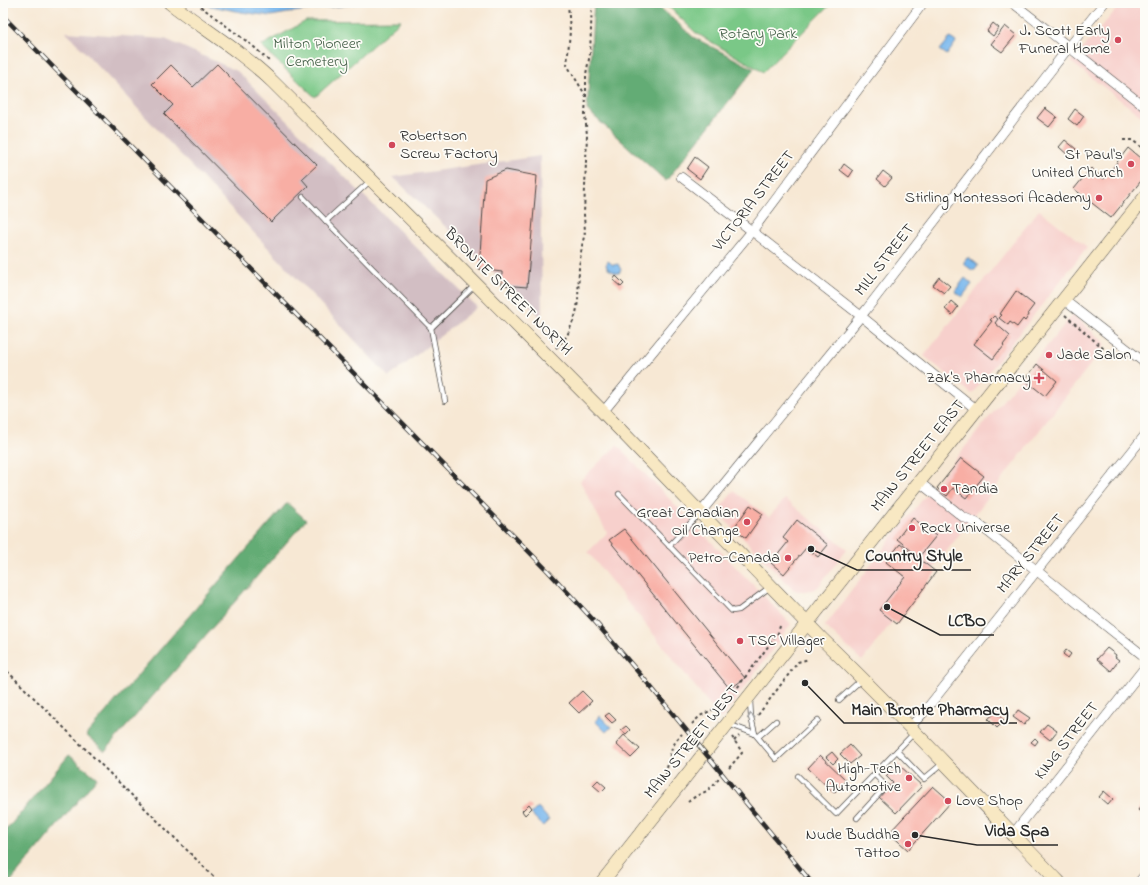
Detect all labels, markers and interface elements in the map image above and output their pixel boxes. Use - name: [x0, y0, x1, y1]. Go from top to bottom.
- place label: J. Scott Early Funeral Home: [1018, 19, 1111, 61]
- park label: Rotary Park: [719, 22, 798, 46]
- park label: Milton Pioneer Cemetery: [273, 32, 361, 74]
- marker: J. Scott Early Funeral Home: [1113, 35, 1123, 45]
- place label: Robertson Screw Factory: [400, 124, 498, 166]
- marker: Robertson Screw Factory: [387, 140, 397, 150]
- place label: St Paul's United Church: [1031, 143, 1123, 185]
- street label: VICTORIA STREET: [706, 146, 801, 257]
- marker: St Paul's United Church: [1126, 159, 1136, 169]
- place label: Stirling Montessori Academy: [905, 186, 1091, 210]
- marker: Stirling Montessori Academy: [1094, 193, 1104, 203]
- street label: MILL STREET: [849, 219, 921, 301]
- street label: BRONTE STREET NORTH: [438, 222, 577, 361]
- place label: Jade Salon: [1057, 343, 1132, 367]
- marker: Jade Salon: [1044, 350, 1054, 360]
- place label: Zak's Pharmacy: [926, 366, 1031, 390]
- marker: Zak's Pharmacy: [1034, 373, 1044, 383]
- street label: MAIN STREET EAST: [865, 395, 971, 517]
- place label: Tandia: [952, 477, 998, 501]
- marker: Tandia: [939, 484, 949, 494]
- place label: Great Canadian Oil Change: [636, 501, 740, 543]
- street label: MARY STREET: [991, 509, 1071, 599]
- place label: Rock Universe: [920, 516, 1011, 540]
- marker: Great Canadian Oil Change: [742, 517, 752, 527]
- marker: Rock Universe: [907, 523, 917, 533]
- callout: Country Style: [857, 541, 971, 570]
- text: Country Style: [865, 544, 964, 571]
- place label: Petro-Canada: [688, 546, 780, 570]
- marker: Petro-Canada: [783, 553, 793, 563]
- callout: LCBO: [940, 606, 994, 635]
- text: LCBO: [948, 609, 986, 634]
- place label: TSC Villager: [748, 629, 825, 653]
- marker: TSC Villager: [735, 636, 745, 646]
- street label: MAIN STREET WEST: [638, 680, 746, 804]
- callout: Main Bronte Pharmacy: [844, 694, 1017, 723]
- street label: KING STREET: [1029, 697, 1105, 785]
- text: Main Bronte Pharmacy: [851, 698, 1009, 725]
- one-way arrow: [747, 713, 756, 719]
- place label: High-Tech Automotive: [826, 757, 902, 799]
- marker: High-Tech Automotive: [904, 773, 914, 783]
- place label: Love Shop: [956, 789, 1023, 813]
- marker: Love Shop: [943, 796, 953, 806]
- callout: Vida Spa: [977, 816, 1058, 845]
- text: Vida Spa: [984, 819, 1049, 844]
- place label: Nude Buddha Tattoo: [806, 823, 900, 865]
- marker: Nude Buddha Tattoo: [903, 839, 913, 849]

